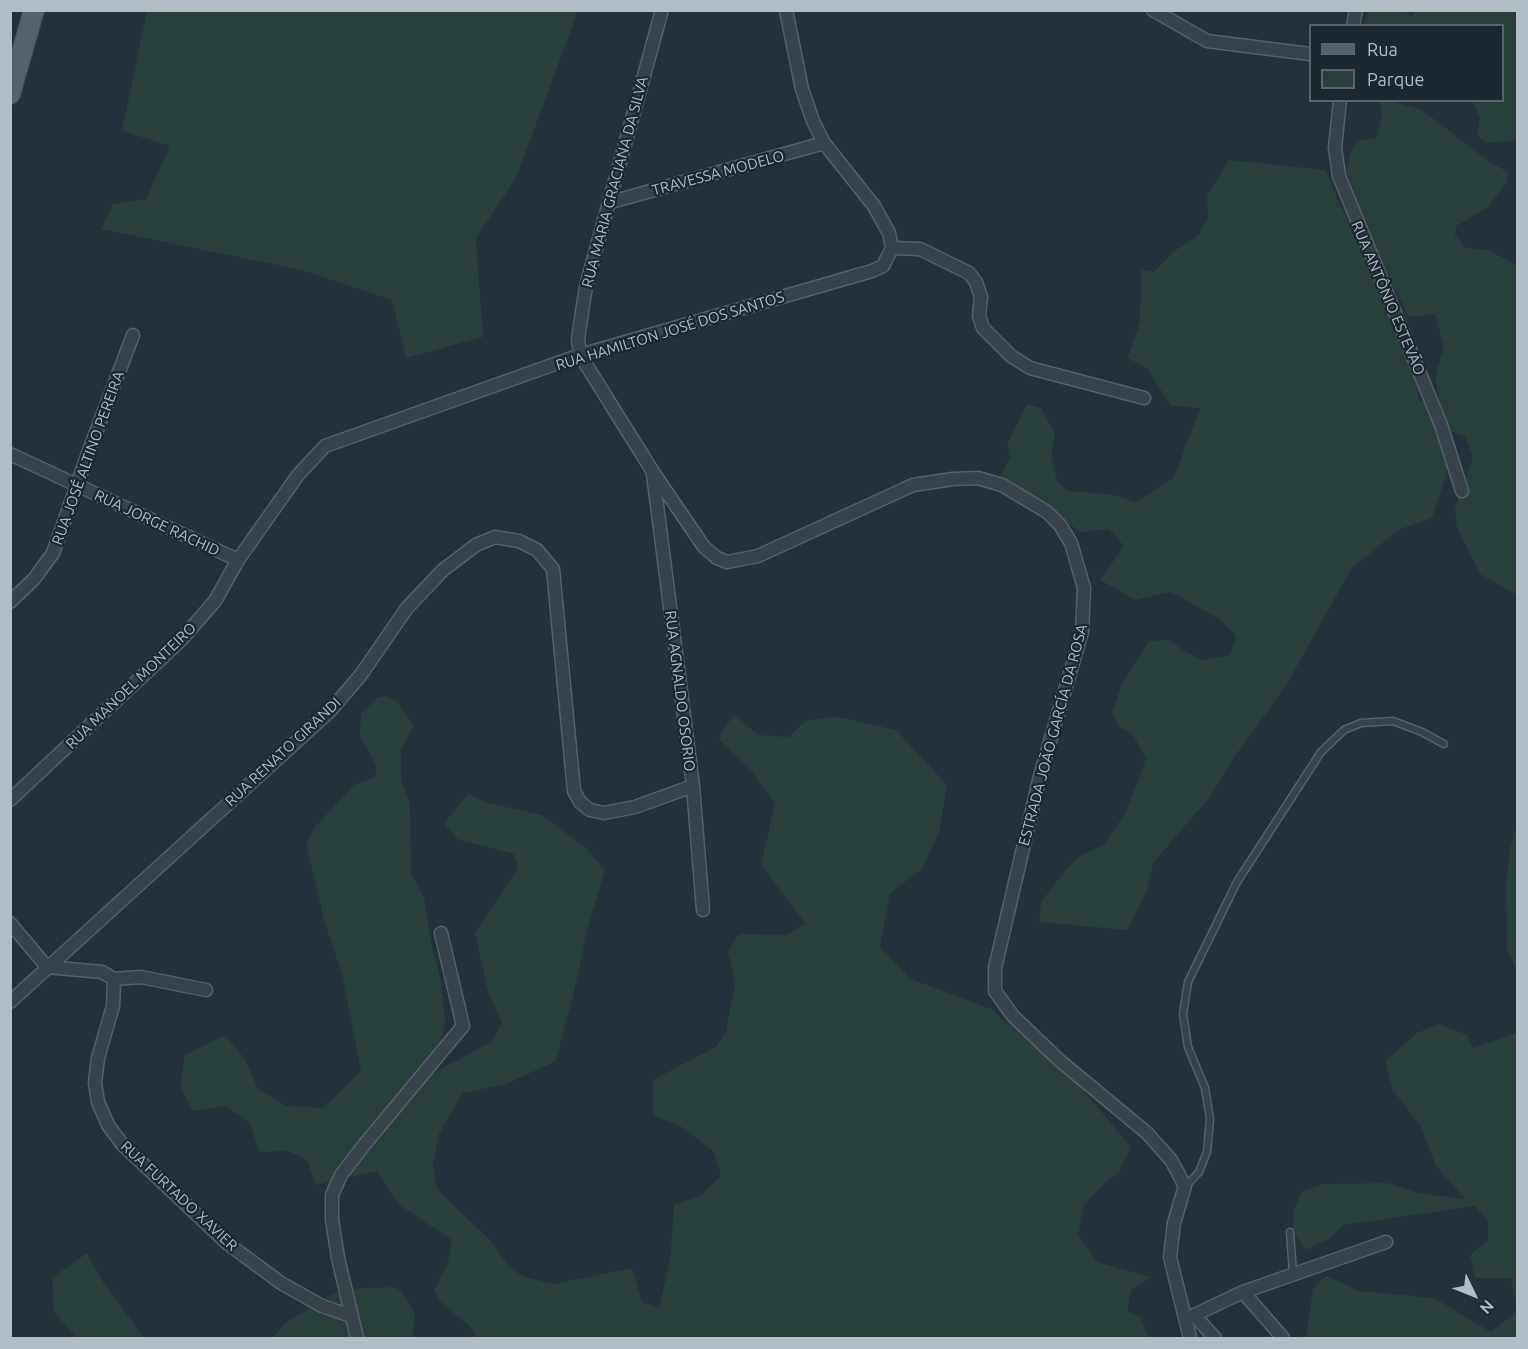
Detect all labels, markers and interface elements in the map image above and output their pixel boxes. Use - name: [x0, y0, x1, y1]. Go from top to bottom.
- legend: [1309, 24, 1504, 102]
- text: Rua: [1367, 39, 1398, 59]
- text: Parque: [1367, 69, 1424, 89]
- street label: RUA MARIA GRACIANA DA SILVA: [578, 74, 652, 290]
- street label: TRAVESSA MODELO: [650, 147, 786, 199]
- street label: RUA ANTÔNIO ESTEVÃO: [1347, 218, 1429, 378]
- street label: RUA HAMILTON JOSÉ DOS SANTOS: [554, 288, 786, 374]
- street label: RUA JOSÉ ALTINO PEREIRA: [48, 369, 128, 547]
- street label: RUA JORGE RACHID: [91, 486, 223, 560]
- street label: RUA AGNALDO OSORIO: [661, 609, 699, 773]
- street label: RUA MANOEL MONTEIRO: [62, 619, 200, 753]
- street label: ESTRADA JOÃO GARCÍA DA ROSA: [1015, 622, 1091, 848]
- street label: RUA RENATO GIRANDI: [221, 694, 345, 810]
- street label: RUA FURTADO XAVIER: [117, 1137, 241, 1255]
- north arrow: [1444, 1265, 1504, 1325]
- text: N: [1477, 1297, 1498, 1318]

